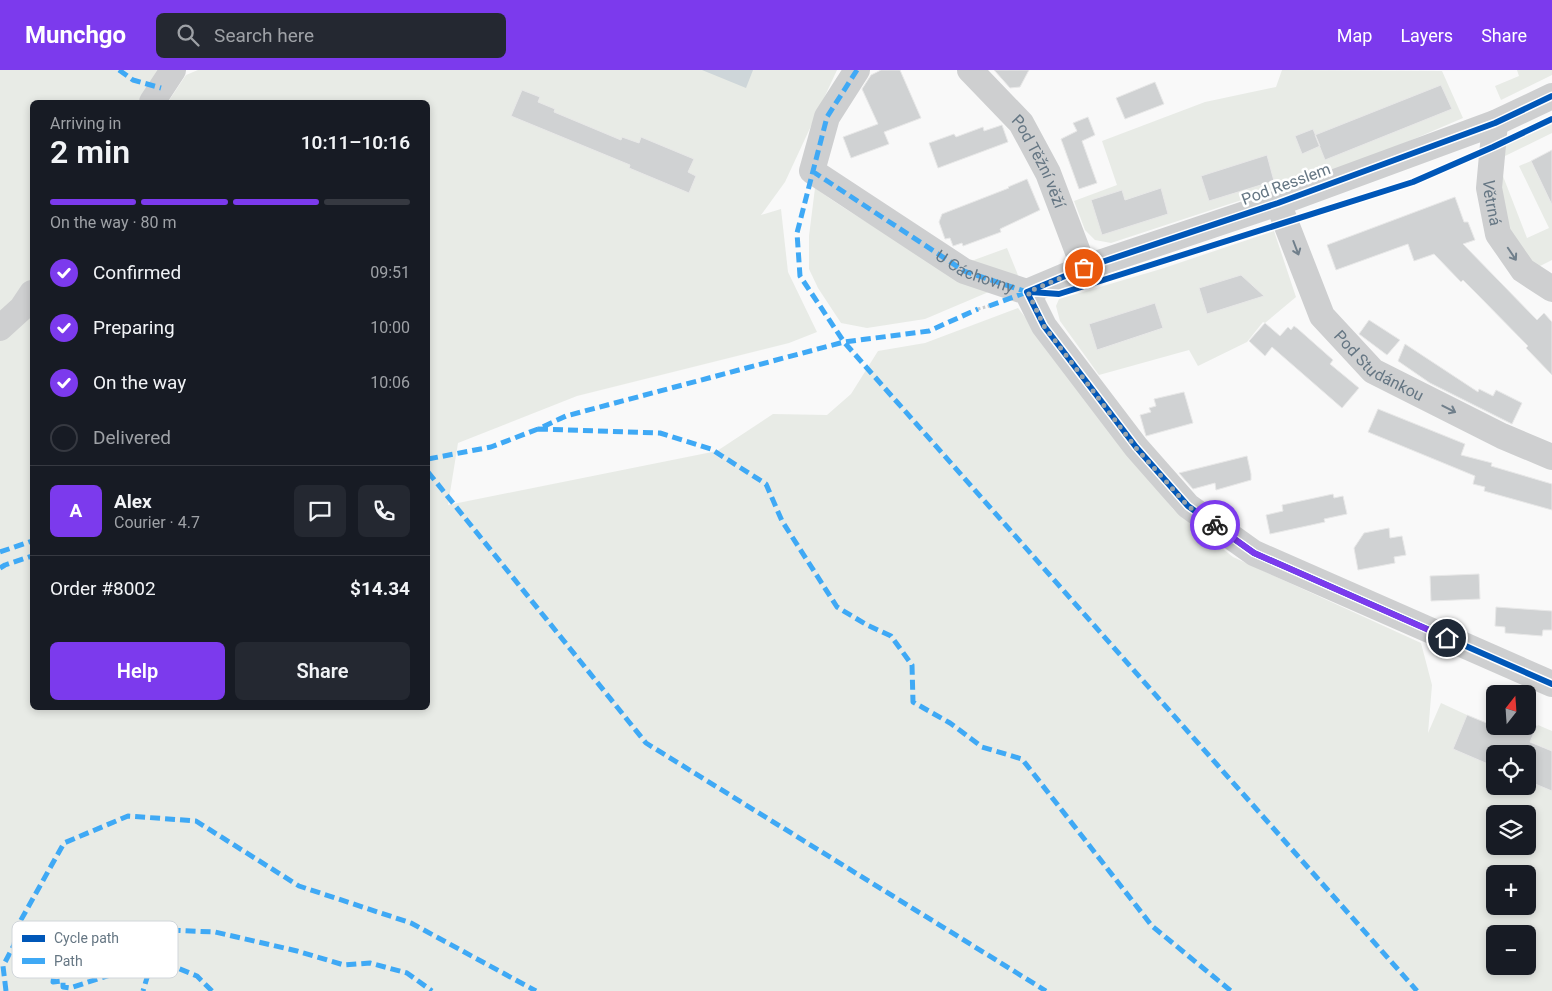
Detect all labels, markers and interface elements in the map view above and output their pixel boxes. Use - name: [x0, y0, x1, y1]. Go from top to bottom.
- search box: [156, 13, 506, 58]
- text: Munchgo: [25, 21, 126, 49]
- icon: search: [174, 21, 202, 49]
- text: Search here: [214, 24, 314, 47]
- text: Map: [1337, 25, 1372, 46]
- text: Layers: [1400, 25, 1453, 46]
- text: Share: [1481, 25, 1527, 46]
- street label: Pod Těžní věží: [1008, 110, 1070, 212]
- text: Arriving in: [50, 114, 121, 133]
- text: 10:11–10:16: [301, 131, 410, 154]
- text: 2 min: [50, 133, 130, 171]
- street label: Pod Resslem: [1239, 159, 1333, 209]
- street label: Větrná: [1479, 179, 1506, 227]
- text: On the way · 80 m: [50, 213, 177, 232]
- one-way arrow: [1291, 240, 1301, 255]
- street label: U Cáchovny: [932, 246, 1017, 297]
- one-way arrow: [1507, 246, 1517, 260]
- pin: [1063, 247, 1105, 289]
- icon: bag: [1070, 254, 1098, 282]
- icon: check: [50, 259, 78, 287]
- text: Confirmed: [93, 261, 181, 284]
- text: 09:51: [370, 263, 410, 282]
- icon: check: [50, 314, 78, 342]
- text: Preparing: [93, 316, 175, 339]
- text: 10:00: [370, 318, 410, 337]
- street label: Pod Studánkou: [1330, 326, 1427, 405]
- icon: check: [50, 369, 78, 397]
- text: On the way: [93, 371, 186, 394]
- text: 10:06: [370, 373, 410, 392]
- one-way arrow: [1441, 404, 1456, 414]
- text: Delivered: [93, 426, 171, 449]
- button: chat: [294, 485, 346, 537]
- button: phone: [358, 485, 410, 537]
- text: Alex: [114, 490, 152, 513]
- text: A: [70, 499, 82, 522]
- courier: [1190, 500, 1240, 550]
- icon: bike: [1201, 511, 1229, 539]
- text: Courier · 4.7: [114, 513, 200, 532]
- text: Order #8002: [50, 577, 156, 600]
- text: $14.34: [350, 577, 410, 600]
- pin: [1426, 617, 1468, 659]
- icon: home: [1433, 624, 1461, 652]
- button: Help: [50, 642, 225, 700]
- button: Share: [235, 642, 410, 700]
- north arrow: [1486, 685, 1536, 735]
- map controls: [1486, 685, 1536, 975]
- button: locate: [1486, 745, 1536, 795]
- button: layers: [1486, 805, 1536, 855]
- button: +: [1486, 865, 1536, 915]
- legend: [12, 921, 178, 978]
- button: −: [1486, 925, 1536, 975]
- text: Cycle path: [54, 930, 119, 946]
- text: Path: [54, 953, 83, 969]

